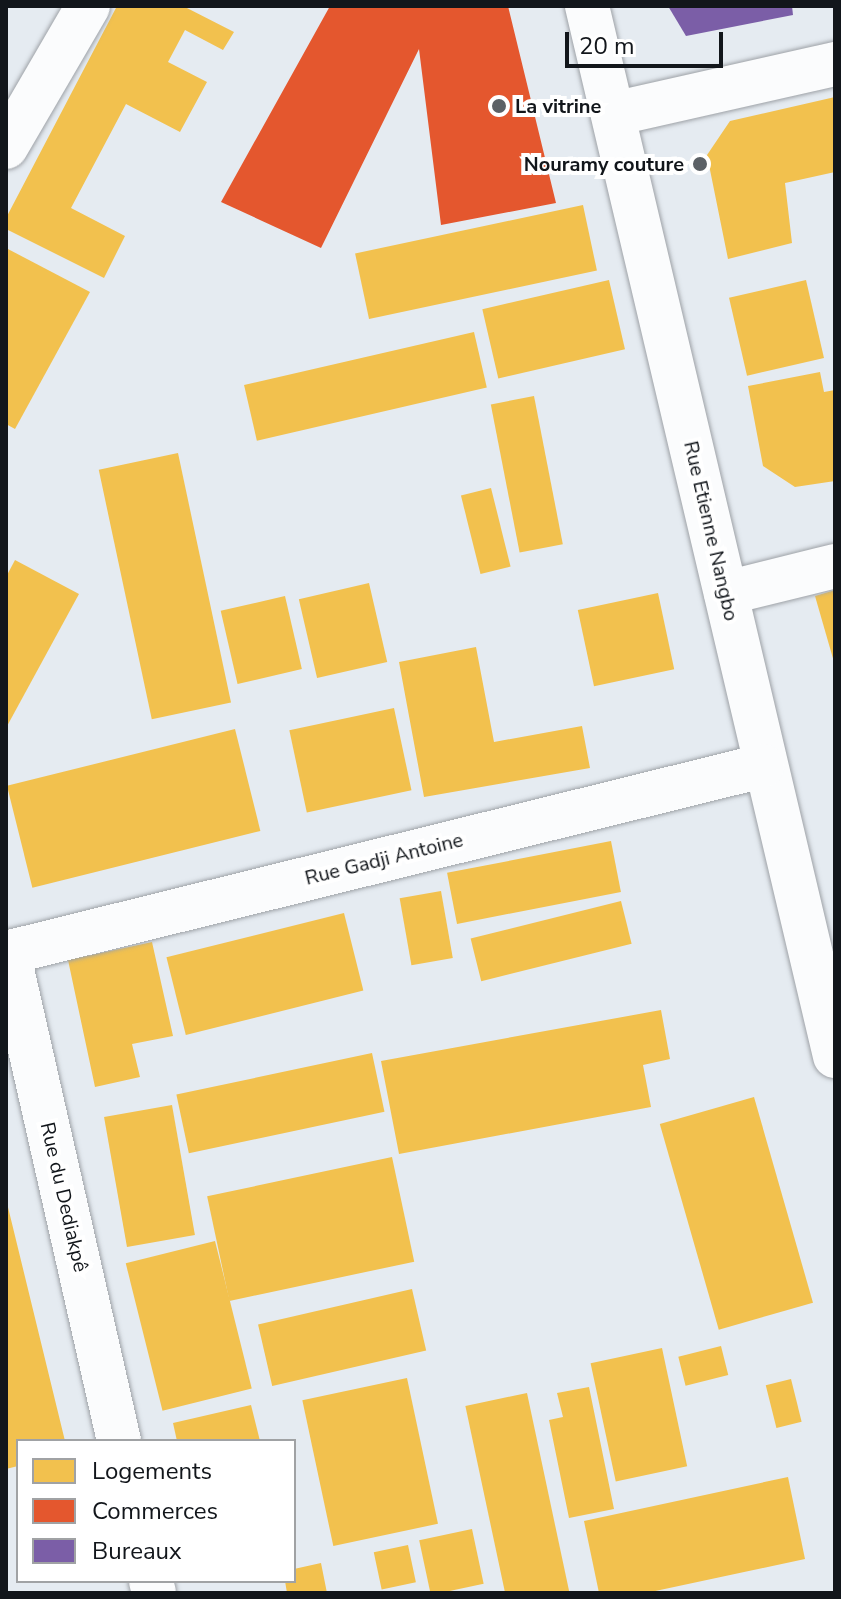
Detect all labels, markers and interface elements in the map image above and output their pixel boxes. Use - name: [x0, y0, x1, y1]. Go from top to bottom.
- scale bar: [569, 16, 727, 66]
- text: 20 m: [579, 30, 635, 62]
- place label: La vitrine: [515, 94, 601, 118]
- marker: La vitrine: [490, 97, 508, 115]
- place label: Nouramy couture: [524, 152, 684, 176]
- marker: Nouramy couture: [691, 155, 709, 173]
- street label: Rue Etienne Nangbo: [679, 439, 743, 623]
- street label: Rue Gadji Antoine: [302, 828, 466, 890]
- street label: Rue du Dediakpê: [35, 1120, 93, 1274]
- legend: [16, 1439, 296, 1583]
- text: Logements: [92, 1455, 212, 1487]
- text: Commerces: [92, 1495, 218, 1527]
- text: Bureaux: [92, 1535, 182, 1567]

